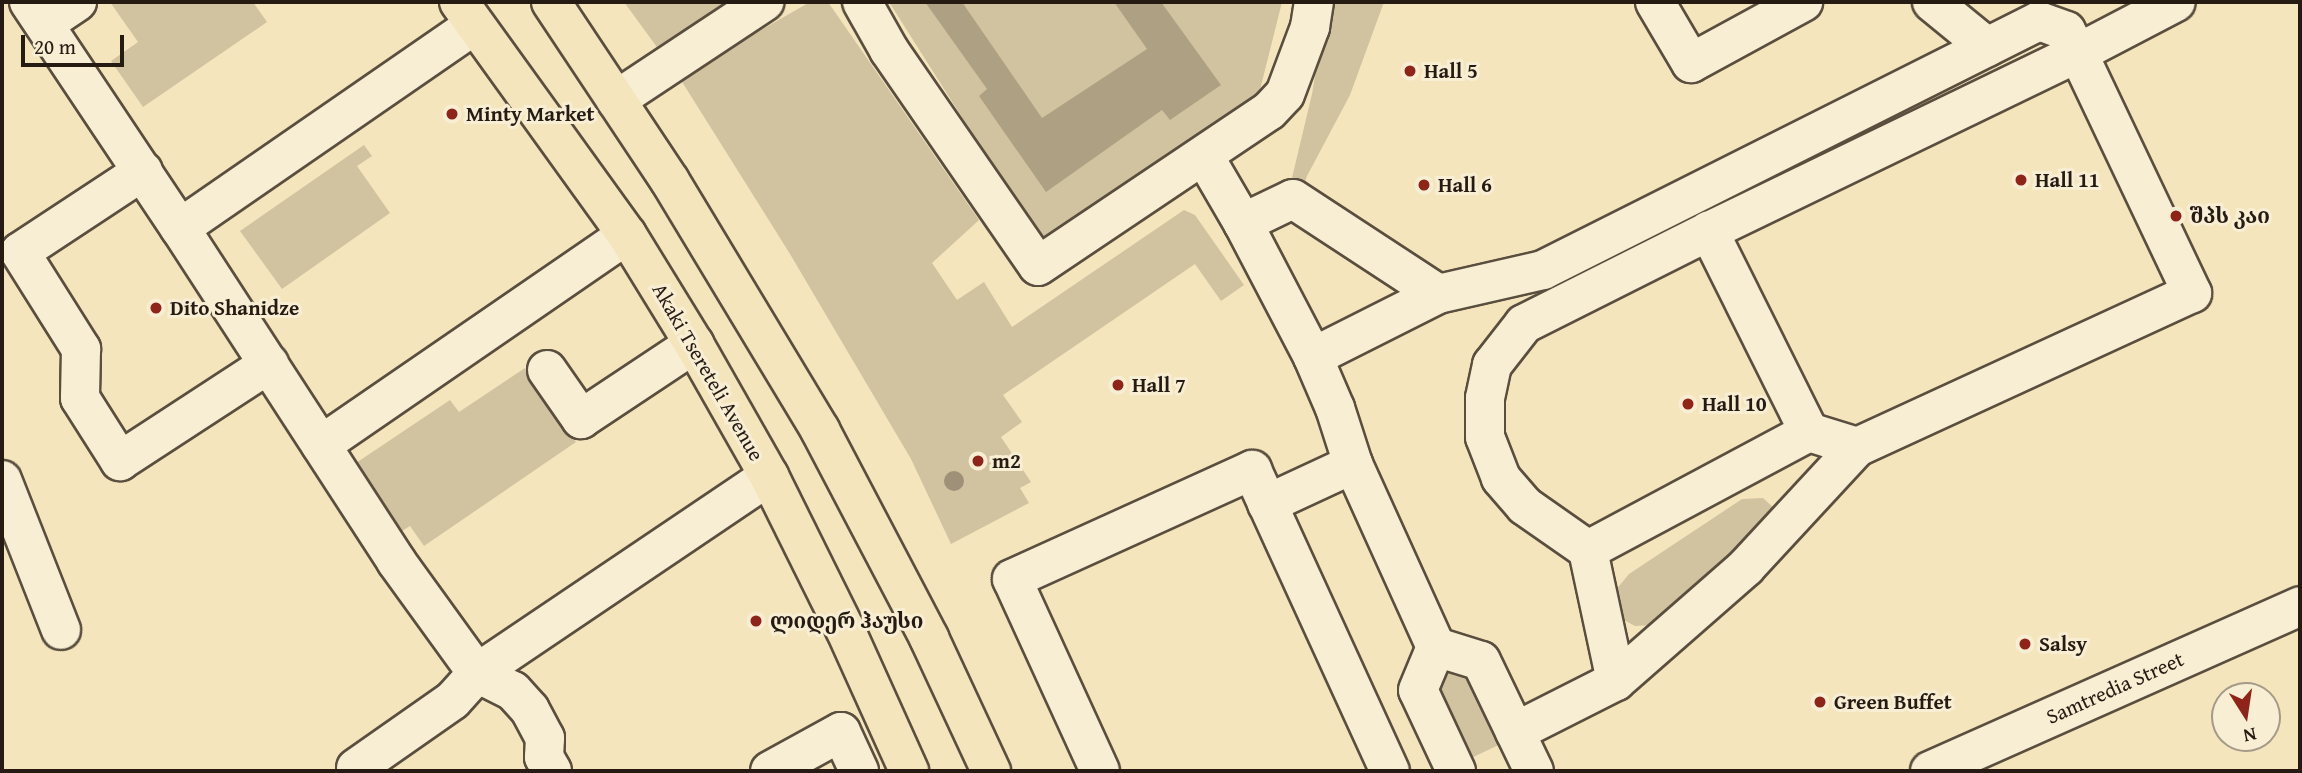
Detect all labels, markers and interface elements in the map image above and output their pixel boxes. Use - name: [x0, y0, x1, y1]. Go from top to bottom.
- scale bar: [24, 21, 128, 65]
- text: 20 m: [34, 31, 76, 62]
- place label: Hall 5: [1424, 58, 1478, 84]
- marker: Hall 5: [1402, 63, 1418, 79]
- place label: Minty Market: [466, 101, 595, 127]
- marker: Minty Market: [444, 106, 460, 122]
- place label: Hall 11: [2035, 167, 2100, 193]
- place label: Hall 6: [1438, 172, 1492, 198]
- marker: Hall 11: [2013, 172, 2029, 188]
- marker: Hall 6: [1416, 177, 1432, 193]
- place label: შპს კაი: [2190, 203, 2270, 229]
- marker: შპს კაი: [2168, 208, 2184, 224]
- street label: Akaki Tsereteli Avenue: [647, 279, 769, 465]
- place label: Dito Shanidze: [170, 295, 299, 321]
- marker: Dito Shanidze: [148, 300, 164, 316]
- place label: Hall 7: [1132, 372, 1186, 398]
- marker: Hall 7: [1110, 377, 1126, 393]
- place label: Hall 10: [1702, 391, 1767, 417]
- marker: Hall 10: [1680, 396, 1696, 412]
- place label: m2: [992, 448, 1021, 474]
- marker: m2: [970, 453, 986, 469]
- place label: ლიდერ ჰაუსი: [770, 608, 923, 634]
- marker: ლიდერ ჰაუსი: [748, 613, 764, 629]
- place label: Salsy: [2039, 631, 2087, 657]
- marker: Salsy: [2017, 636, 2033, 652]
- street label: Samtredia Street: [2042, 646, 2188, 730]
- north arrow: [2211, 682, 2281, 752]
- place label: Green Buffet: [1834, 689, 1952, 715]
- marker: Green Buffet: [1812, 694, 1828, 710]
- text: N: [2241, 721, 2259, 751]

